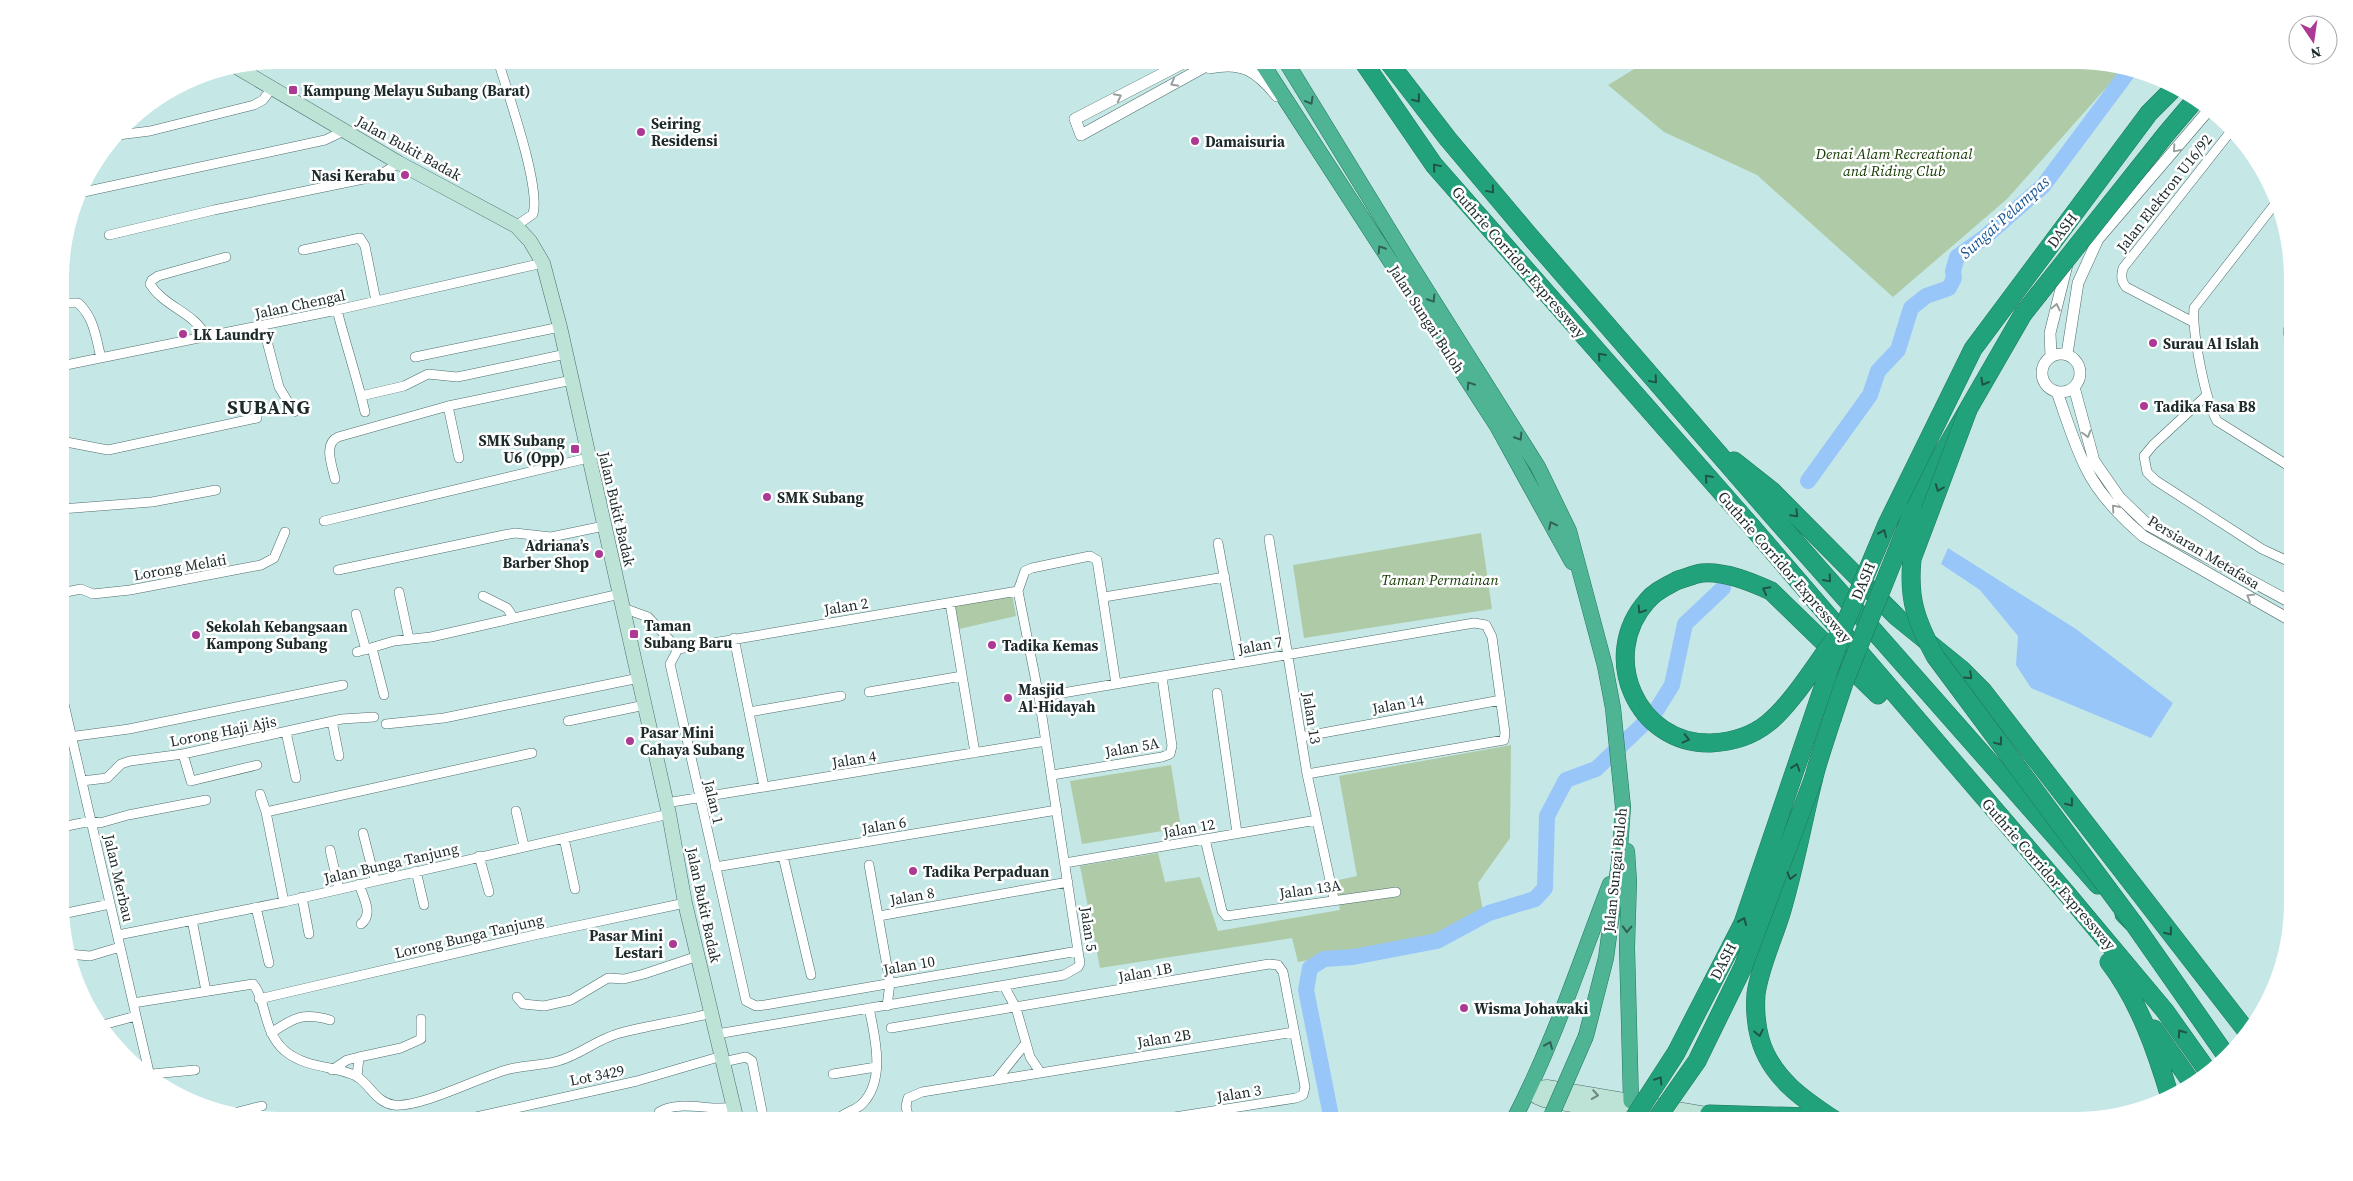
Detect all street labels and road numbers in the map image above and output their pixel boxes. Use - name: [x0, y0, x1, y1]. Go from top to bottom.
- street label: Jalan Bukit Badak: [352, 110, 466, 186]
- street label: Jalan Elektron U16/92: [2111, 130, 2217, 257]
- street label: Guthrie Corridor Expressway: [1447, 182, 1591, 343]
- street label: DASH: [2042, 208, 2082, 252]
- street label: Jalan Sungai Buloh: [1384, 260, 1470, 377]
- street label: Jalan Chengal: [252, 284, 348, 324]
- street label: Jalan Bukit Badak: [593, 448, 641, 569]
- street label: Guthrie Corridor Expressway: [1713, 487, 1857, 648]
- street label: Persiaran Metafasa: [2144, 510, 2264, 594]
- street label: Lorong Melati: [132, 548, 228, 586]
- street label: DASH: [1846, 559, 1880, 603]
- street label: Jalan 2: [821, 592, 870, 620]
- street label: Jalan 7: [1235, 631, 1284, 659]
- street label: Jalan 14: [1369, 689, 1426, 719]
- street label: Jalan 13: [1297, 690, 1326, 745]
- street label: Lorong Haji Ajis: [168, 710, 278, 752]
- street label: Jalan 5A: [1102, 732, 1161, 762]
- street label: Jalan 4: [829, 745, 878, 773]
- street label: Jalan 1: [699, 777, 729, 826]
- street label: Guthrie Corridor Expressway: [1977, 794, 2121, 955]
- street label: Jalan Sungai Buloh: [1598, 807, 1632, 934]
- street label: Jalan 6: [859, 811, 908, 839]
- street label: Jalan 12: [1160, 813, 1217, 843]
- street label: Jalan Merbau: [98, 831, 139, 924]
- street label: Jalan Bunga Tanjung: [321, 837, 461, 889]
- street label: Jalan Bukit Badak: [681, 844, 727, 965]
- street label: Jalan 13A: [1277, 874, 1342, 904]
- street label: Jalan 8: [887, 882, 936, 910]
- street label: Jalan 5: [1075, 904, 1103, 953]
- street label: Lorong Bunga Tanjung: [393, 909, 546, 963]
- street label: DASH: [1705, 939, 1741, 983]
- street label: Jalan 10: [880, 950, 937, 980]
- street label: Jalan 1B: [1115, 957, 1174, 987]
- street label: Jalan 2B: [1135, 1023, 1192, 1053]
- street label: Lot 3429: [568, 1059, 626, 1091]
- street label: Jalan 3: [1214, 1079, 1263, 1107]

